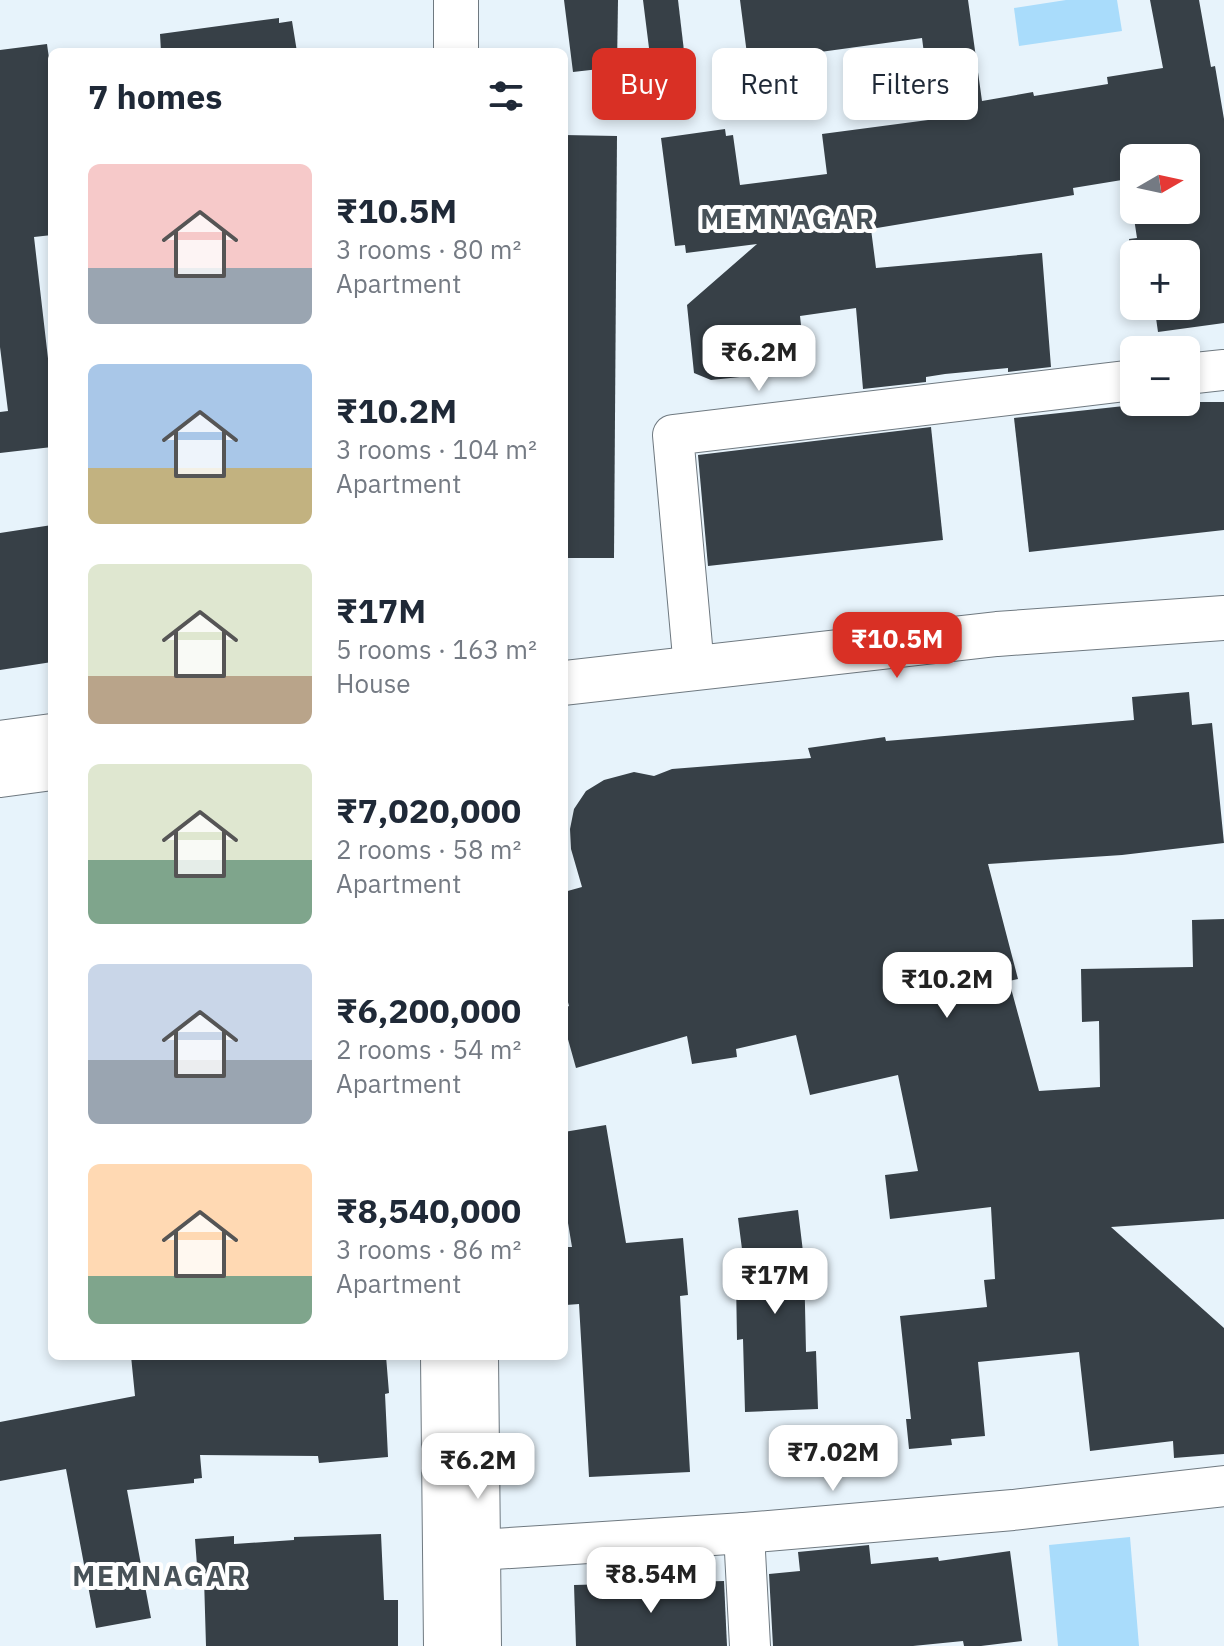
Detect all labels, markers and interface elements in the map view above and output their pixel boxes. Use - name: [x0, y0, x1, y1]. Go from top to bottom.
- chip: Buy: [592, 48, 696, 120]
- chip: Rent: [712, 48, 827, 120]
- chip: Filters: [843, 48, 978, 120]
- text: 7 homes: [88, 74, 223, 118]
- icon: filters: [484, 74, 528, 118]
- north arrow: [1120, 144, 1200, 224]
- map controls: [1120, 144, 1200, 416]
- text: ₹10.5M: [336, 188, 457, 232]
- icon: home: [152, 196, 248, 292]
- district label: MEMNAGAR: [700, 200, 876, 237]
- text: 3 rooms · 80 m²: [336, 232, 521, 266]
- button: +: [1120, 240, 1200, 320]
- text: Apartment: [336, 266, 461, 300]
- pin: ₹6.2M: [703, 325, 815, 393]
- text: ₹6.2M: [721, 334, 797, 368]
- button: −: [1120, 336, 1200, 416]
- text: ₹10.2M: [336, 388, 457, 432]
- icon: home: [152, 396, 248, 492]
- text: 3 rooms · 104 m²: [336, 432, 537, 466]
- text: Apartment: [336, 466, 461, 500]
- text: ₹17M: [336, 588, 426, 632]
- icon: home: [152, 596, 248, 692]
- pin: ₹10.5M: [832, 612, 962, 680]
- text: ₹10.5M: [851, 621, 943, 655]
- text: 5 rooms · 163 m²: [336, 632, 537, 666]
- text: House: [336, 666, 411, 700]
- text: ₹7,020,000: [336, 788, 521, 832]
- icon: home: [152, 796, 248, 892]
- text: 2 rooms · 58 m²: [336, 832, 521, 866]
- text: Apartment: [336, 866, 461, 900]
- pin: ₹10.2M: [882, 952, 1012, 1020]
- text: ₹10.2M: [901, 961, 993, 995]
- text: ₹6,200,000: [336, 988, 521, 1032]
- icon: home: [152, 996, 248, 1092]
- text: 2 rooms · 54 m²: [336, 1032, 521, 1066]
- text: Apartment: [336, 1066, 461, 1100]
- text: ₹8,540,000: [336, 1188, 521, 1232]
- icon: home: [152, 1196, 248, 1292]
- text: 3 rooms · 86 m²: [336, 1232, 521, 1266]
- pin: ₹17M: [728, 1248, 822, 1316]
- text: ₹17M: [741, 1257, 809, 1291]
- text: Apartment: [336, 1266, 461, 1300]
- pin: ₹7.02M: [768, 1425, 898, 1493]
- pin: ₹6.2M: [422, 1433, 534, 1501]
- text: ₹7.02M: [787, 1434, 879, 1468]
- text: ₹6.2M: [440, 1442, 516, 1476]
- pin: ₹8.54M: [586, 1547, 716, 1615]
- text: ₹8.54M: [605, 1556, 697, 1590]
- district label: MEMNAGAR: [72, 1557, 248, 1594]

